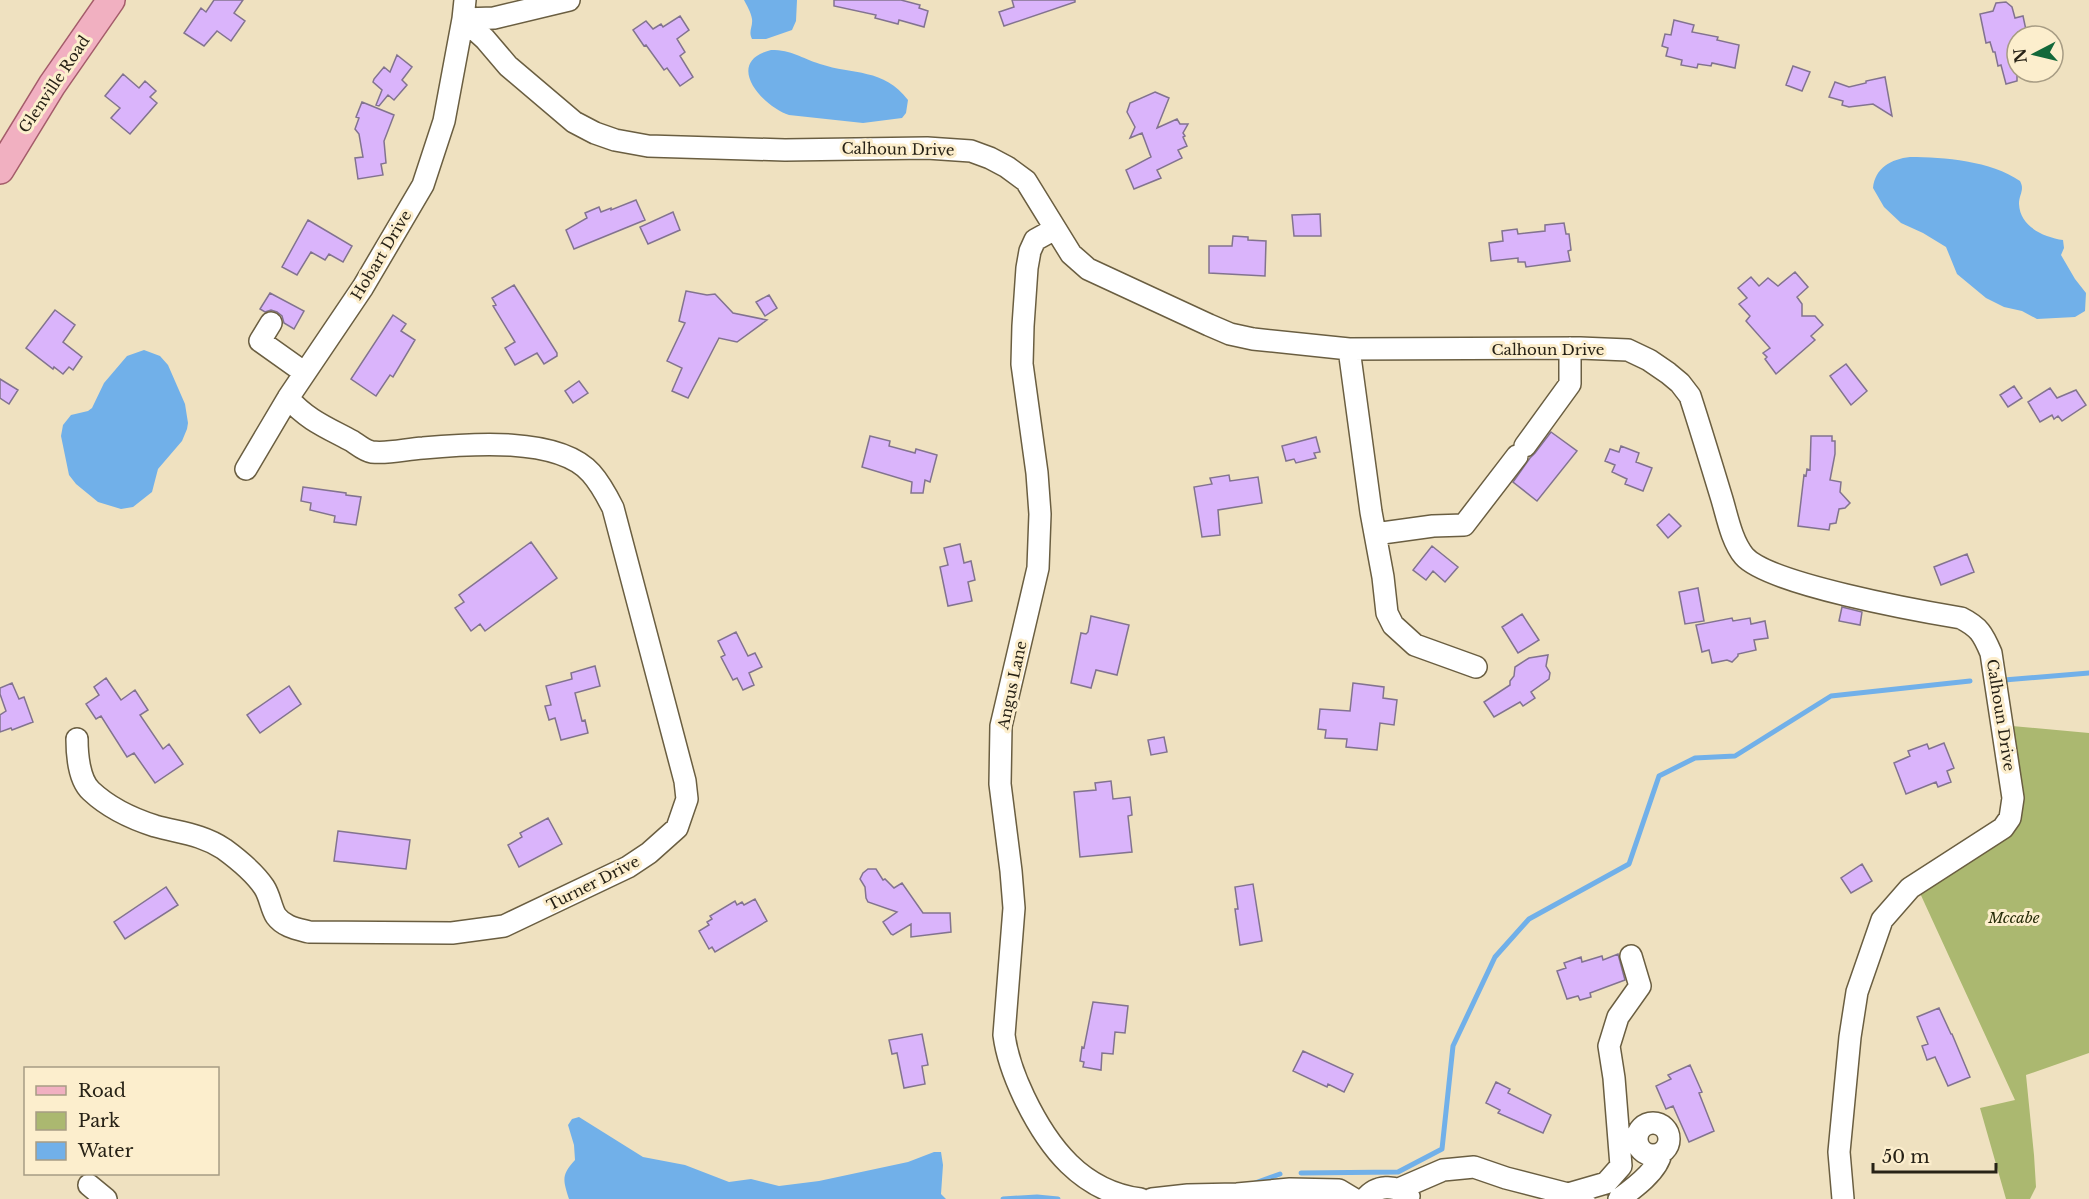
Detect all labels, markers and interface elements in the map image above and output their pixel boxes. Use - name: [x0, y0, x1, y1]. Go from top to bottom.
- north arrow: [2005, 24, 2065, 84]
- street label: Glenville Road: [14, 32, 94, 136]
- text: N: [2009, 47, 2031, 65]
- street label: Calhoun Drive: [841, 139, 955, 159]
- street label: Hobart Drive: [347, 207, 415, 303]
- street label: Calhoun Drive: [1492, 340, 1604, 359]
- street label: Angus Lane: [993, 639, 1031, 732]
- street label: Calhoun Drive: [1983, 658, 2019, 772]
- street label: Turner Drive: [544, 852, 642, 914]
- park label: Mccabe: [1987, 908, 2040, 927]
- legend: [24, 1067, 219, 1175]
- text: Road: [78, 1080, 126, 1102]
- text: Park: [78, 1110, 120, 1132]
- scale bar: [1873, 1136, 1996, 1174]
- text: Water: [77, 1140, 134, 1162]
- text: 50 m: [1882, 1146, 1930, 1168]

